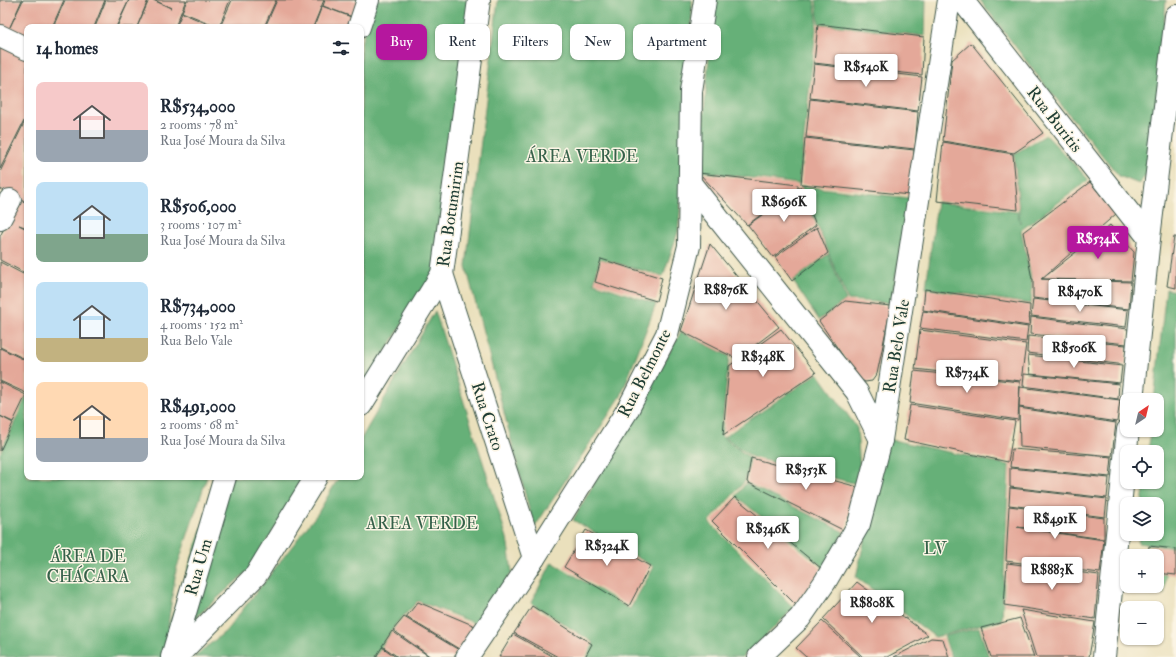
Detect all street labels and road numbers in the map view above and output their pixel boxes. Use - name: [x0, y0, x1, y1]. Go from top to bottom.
- street label: Rua Buritis: [1022, 82, 1087, 157]
- street label: Rua Botumirim: [433, 160, 468, 268]
- street label: Rua Belo Vale: [879, 298, 914, 394]
- street label: Rua Belmonte: [613, 325, 676, 421]
- street label: Rua Crato: [467, 379, 508, 453]
- street label: Rua Um: [180, 536, 217, 598]

